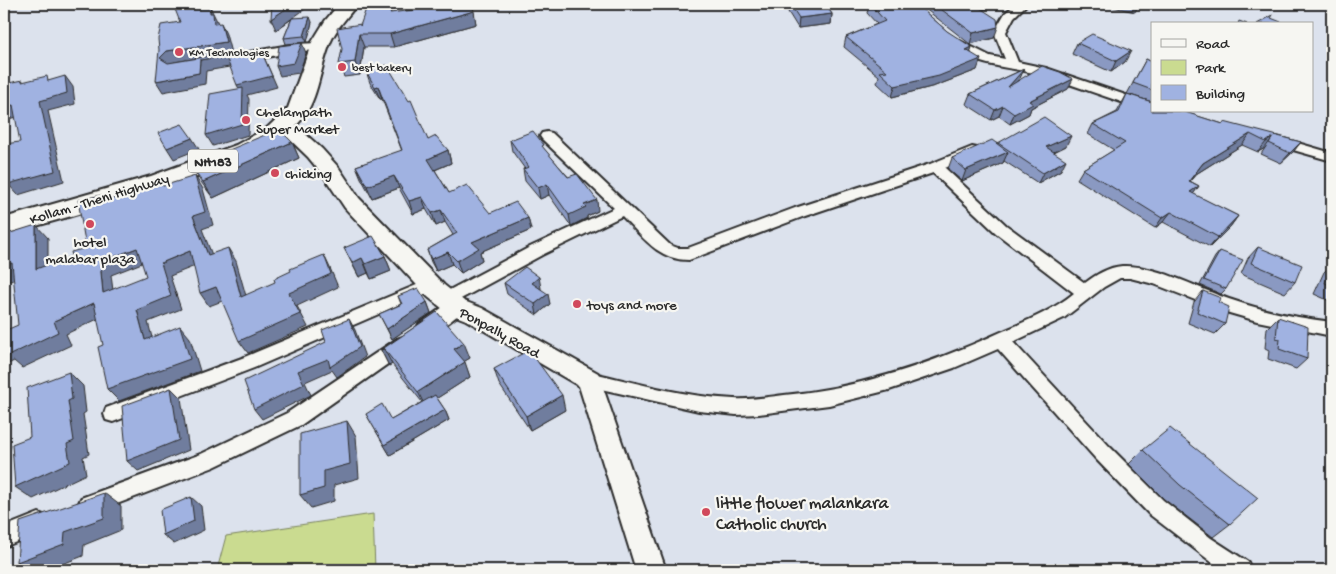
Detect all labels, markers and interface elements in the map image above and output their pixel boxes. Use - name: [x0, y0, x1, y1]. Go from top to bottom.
- legend: [1151, 22, 1314, 112]
- text: Road: [1196, 36, 1230, 54]
- marker: KM Technologies: [173, 46, 185, 58]
- place label: KM Technologies: [189, 47, 270, 61]
- text: Park: [1195, 60, 1226, 78]
- marker: best bakery: [336, 61, 348, 73]
- place label: best bakery: [352, 62, 411, 76]
- text: Building: [1195, 86, 1245, 104]
- place label: Chelampath Super Market: [256, 104, 340, 139]
- marker: Chelampath Super Market: [240, 114, 252, 126]
- road number: NH183: [188, 150, 238, 172]
- place label: chicking: [285, 166, 332, 184]
- marker: chicking: [269, 167, 281, 179]
- street label: Kollam - Theni Highway: [28, 170, 172, 230]
- marker: hotel malabar plaza: [84, 218, 96, 230]
- place label: hotel malabar plaza: [45, 234, 136, 269]
- place label: toys and more: [586, 297, 677, 315]
- marker: toys and more: [571, 298, 583, 310]
- street label: Ponpally Road: [455, 304, 543, 364]
- place label: little flower malankara Catholic church: [716, 494, 889, 536]
- marker: little flower malankara Catholic church: [700, 506, 712, 518]

